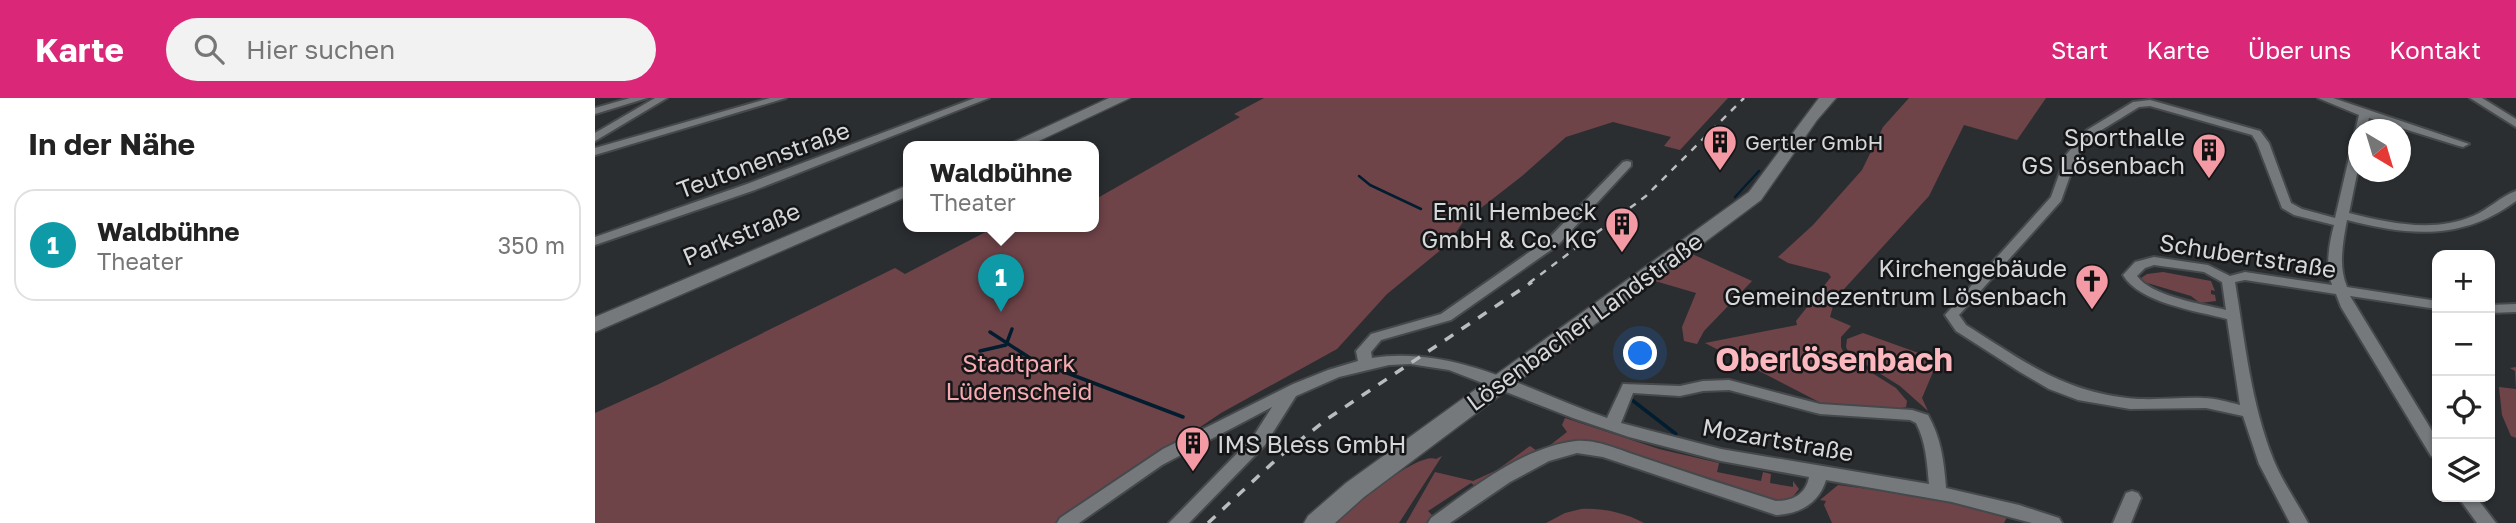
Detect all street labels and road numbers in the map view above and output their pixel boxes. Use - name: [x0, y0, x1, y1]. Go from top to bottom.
- street label: Teutonenstraße: [673, 114, 853, 204]
- street label: Parkstraße: [678, 195, 804, 271]
- street label: Lösenbacher Landstraße: [1460, 226, 1708, 416]
- street label: Schubertstraße: [2157, 227, 2339, 283]
- street label: Mozartstraße: [1700, 411, 1856, 467]

